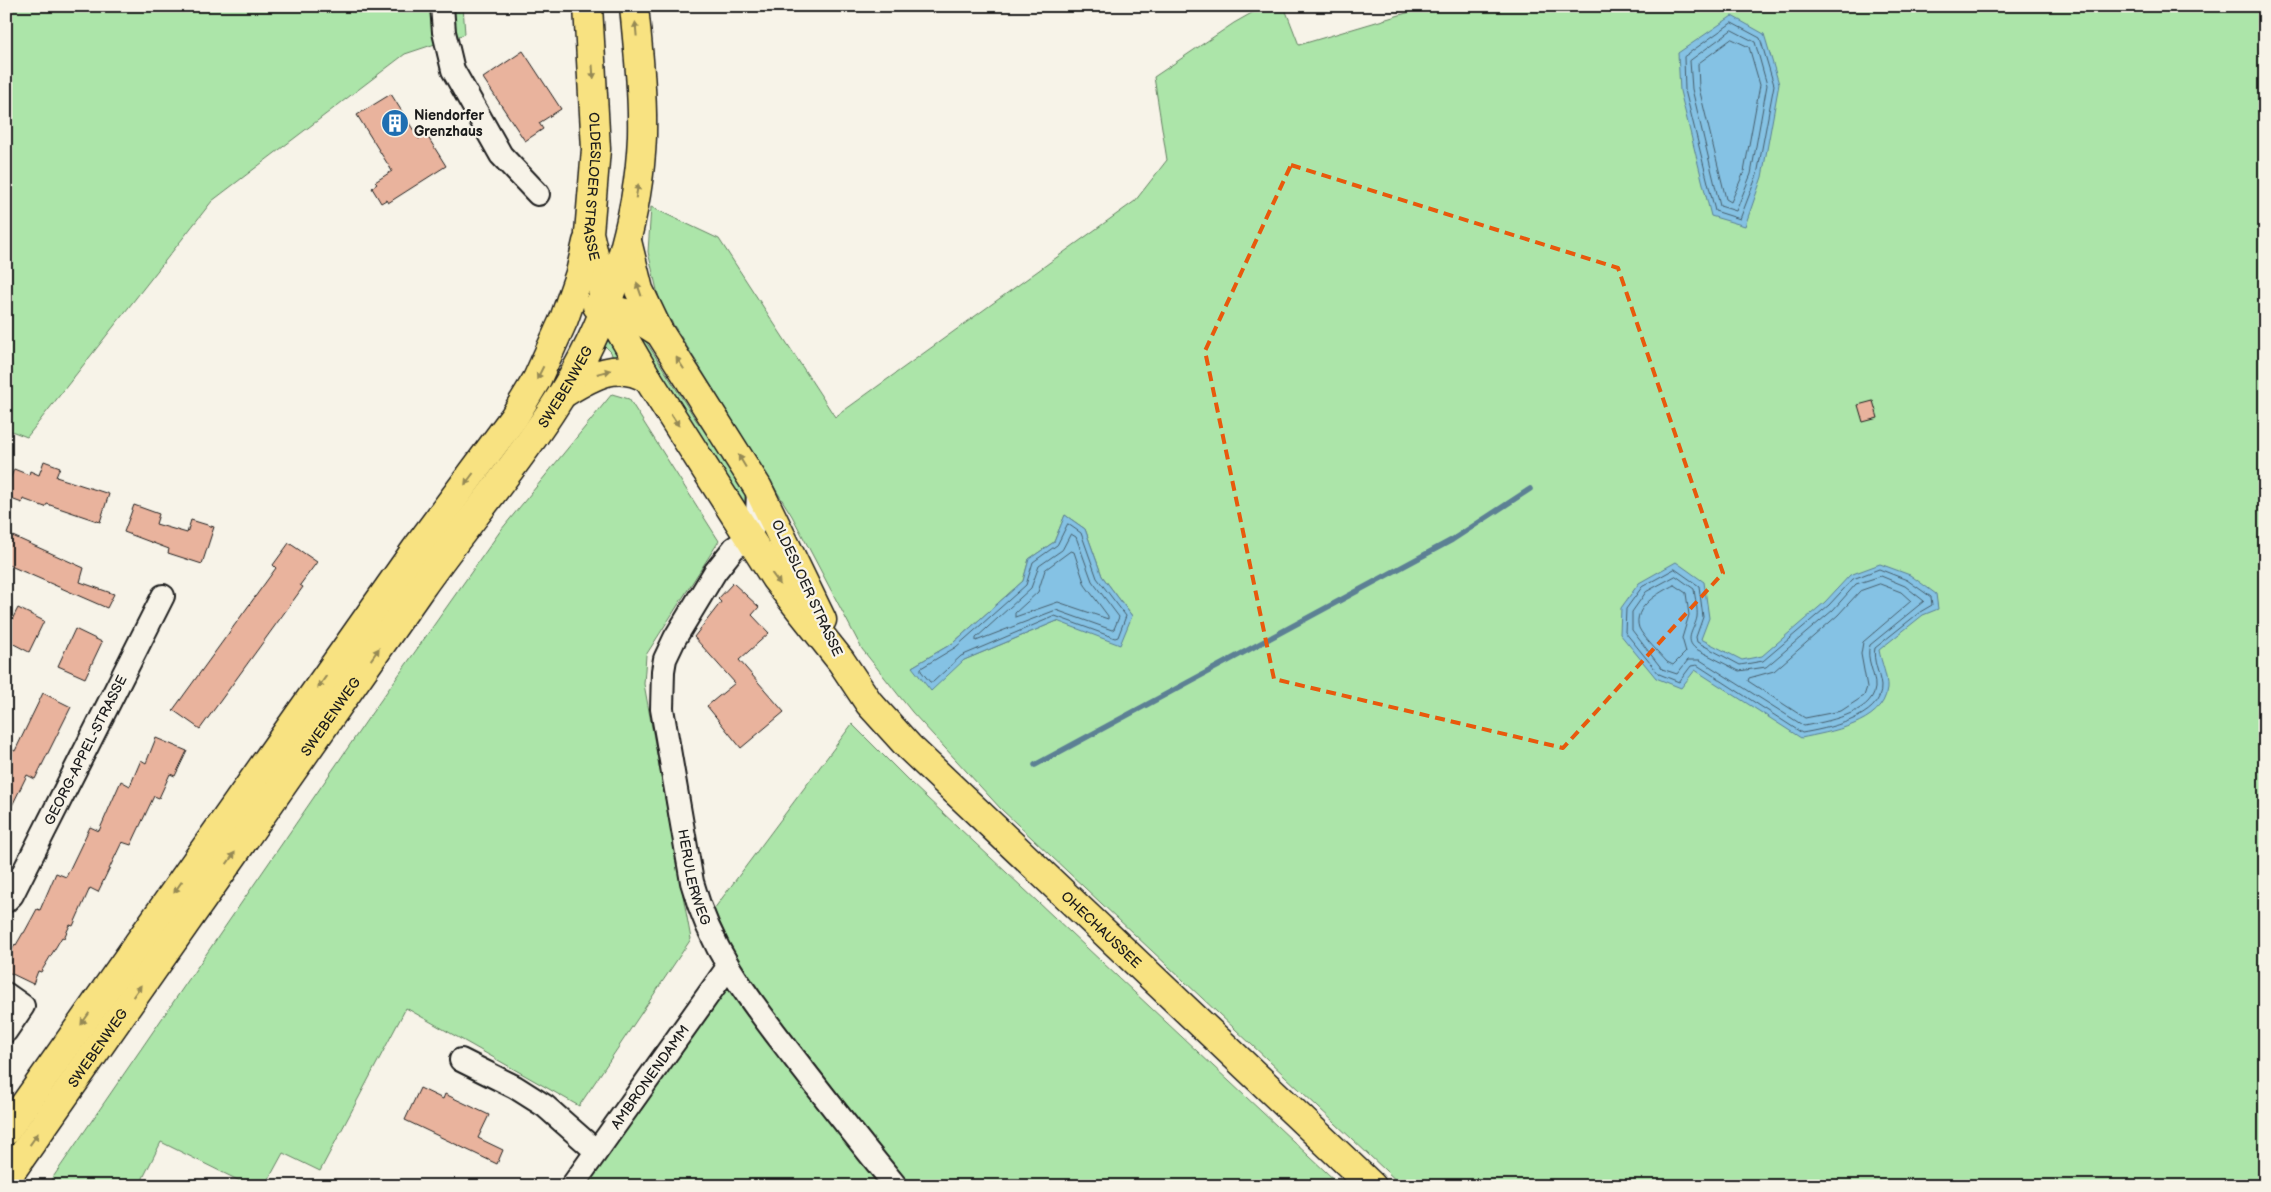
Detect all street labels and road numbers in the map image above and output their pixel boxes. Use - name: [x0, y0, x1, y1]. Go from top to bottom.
- street label: OLDESLOER STRASSE: [580, 112, 605, 262]
- street label: SWEBENWEG: [534, 343, 596, 431]
- street label: OLDESLOER STRASSE: [768, 517, 846, 659]
- street label: GEORG-APPEL-STRASSE: [40, 672, 130, 828]
- street label: SWEBENWEG: [297, 673, 364, 759]
- street label: HERULERWEG: [674, 828, 715, 928]
- street label: OHECHAUSSEE: [1058, 887, 1145, 971]
- street label: SWEBENWEG: [64, 1005, 131, 1091]
- street label: AMBRONENDAMM: [607, 1022, 693, 1132]

